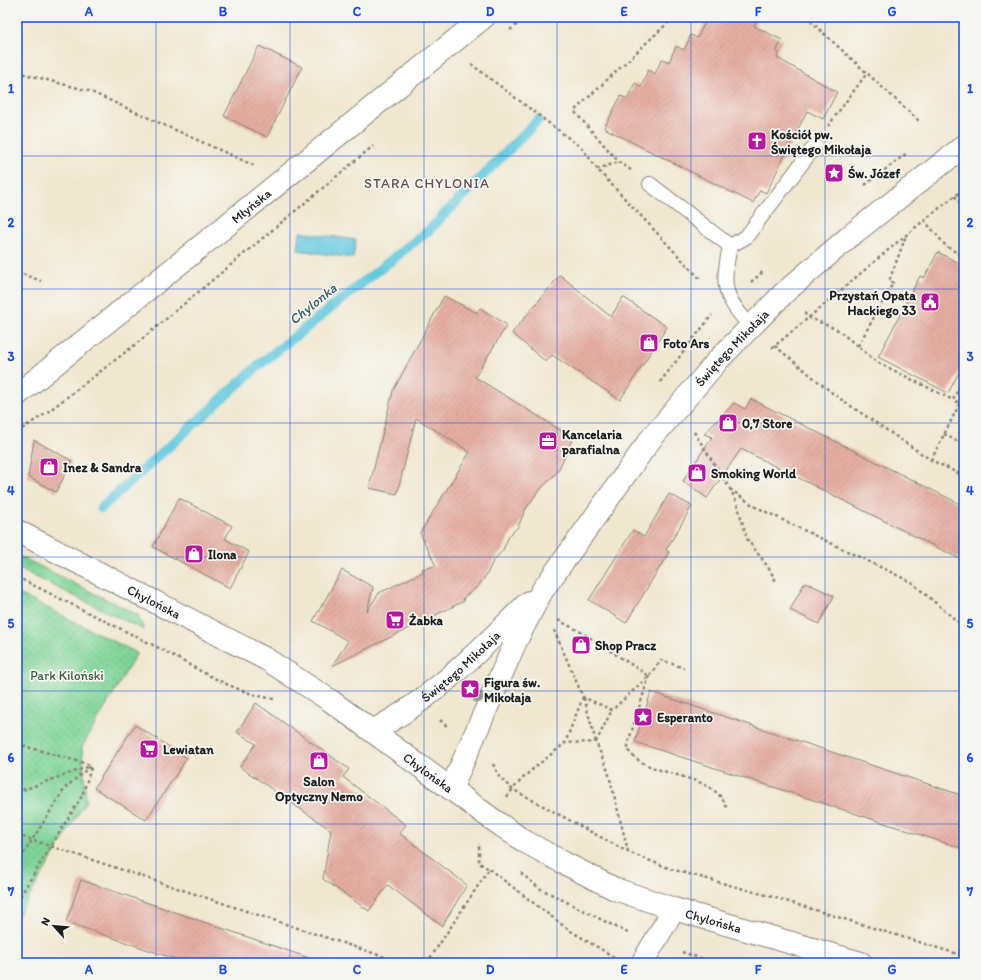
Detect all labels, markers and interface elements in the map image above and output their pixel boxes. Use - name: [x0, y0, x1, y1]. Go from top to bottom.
- text: A: [84, 4, 94, 19]
- text: B: [219, 4, 228, 19]
- text: C: [353, 4, 362, 19]
- text: D: [486, 4, 495, 19]
- text: E: [620, 4, 628, 19]
- text: F: [755, 4, 762, 19]
- text: G: [888, 4, 897, 19]
- text: 1: [8, 81, 14, 96]
- text: 1: [967, 81, 973, 96]
- place label: Kościół pw. Świętego Mikołaja: [771, 127, 871, 158]
- church icon: Kościół pw. Świętego Mikołaja: [746, 130, 768, 152]
- place icon: Św. Józef: [823, 162, 845, 184]
- place label: Św. Józef: [848, 165, 901, 181]
- district label: STARA CHYLONIA: [364, 175, 490, 192]
- street label: Młyńska: [228, 185, 274, 226]
- text: 2: [8, 215, 15, 230]
- text: 2: [967, 215, 974, 230]
- water label: Chylonka: [286, 279, 341, 328]
- place label: Przystań Opata Hackiego 33: [829, 288, 916, 319]
- public building icon: Przystań Opata Hackiego 33: [919, 291, 941, 313]
- street label: Świętego Mikołaja: [692, 306, 772, 389]
- shop icon: Foto Ars: [638, 332, 660, 354]
- place label: Foto Ars: [663, 336, 709, 351]
- text: 3: [7, 349, 15, 364]
- text: 3: [966, 349, 974, 364]
- shop icon: 0,7 Store: [717, 412, 739, 434]
- place label: 0,7 Store: [742, 416, 792, 431]
- place label: Kancelaria parafialna: [561, 427, 622, 458]
- office icon: Kancelaria parafialna: [537, 430, 559, 452]
- shop icon: Inez & Sandra: [38, 456, 60, 478]
- place label: Inez & Sandra: [63, 460, 142, 475]
- shop icon: Smoking World: [686, 462, 708, 484]
- place label: Smoking World: [711, 466, 797, 482]
- text: 4: [7, 483, 15, 498]
- text: 4: [966, 483, 974, 498]
- shop icon: Ilona: [183, 543, 205, 565]
- place label: Ilona: [208, 547, 237, 562]
- street label: Chylońska: [125, 581, 184, 622]
- supermarket icon: Żabka: [384, 609, 406, 631]
- place label: Żabka: [409, 613, 444, 628]
- text: 5: [8, 616, 15, 631]
- text: 5: [967, 616, 974, 631]
- street label: Świętego Mikołaja: [418, 627, 503, 705]
- shop icon: Shop Pracz: [570, 634, 592, 656]
- place label: Shop Pracz: [595, 638, 657, 654]
- park label: Park Kiloński: [30, 668, 104, 683]
- place label: Figura św. Mikołaja: [484, 675, 540, 706]
- place icon: Figura św. Mikołaja: [459, 678, 481, 700]
- place icon: Esperanto: [632, 706, 654, 728]
- place label: Esperanto: [657, 710, 713, 726]
- supermarket icon: Lewiatan: [138, 738, 160, 760]
- place label: Lewiatan: [163, 742, 214, 757]
- street label: Chylońska: [400, 749, 457, 796]
- text: 6: [8, 750, 15, 765]
- shop icon: Salon Optyczny Nemo: [308, 750, 330, 772]
- text: 6: [967, 750, 974, 765]
- place label: Salon Optyczny Nemo: [275, 774, 363, 805]
- text: 7: [7, 884, 15, 899]
- text: 7: [966, 884, 974, 899]
- street label: Chylońska: [683, 905, 744, 936]
- north arrow: [34, 906, 74, 946]
- text: N: [38, 915, 53, 928]
- text: A: [84, 962, 94, 977]
- text: B: [219, 962, 228, 977]
- text: C: [353, 962, 362, 977]
- text: D: [486, 962, 495, 977]
- text: E: [620, 962, 628, 977]
- text: F: [755, 962, 762, 977]
- text: G: [888, 962, 897, 977]

